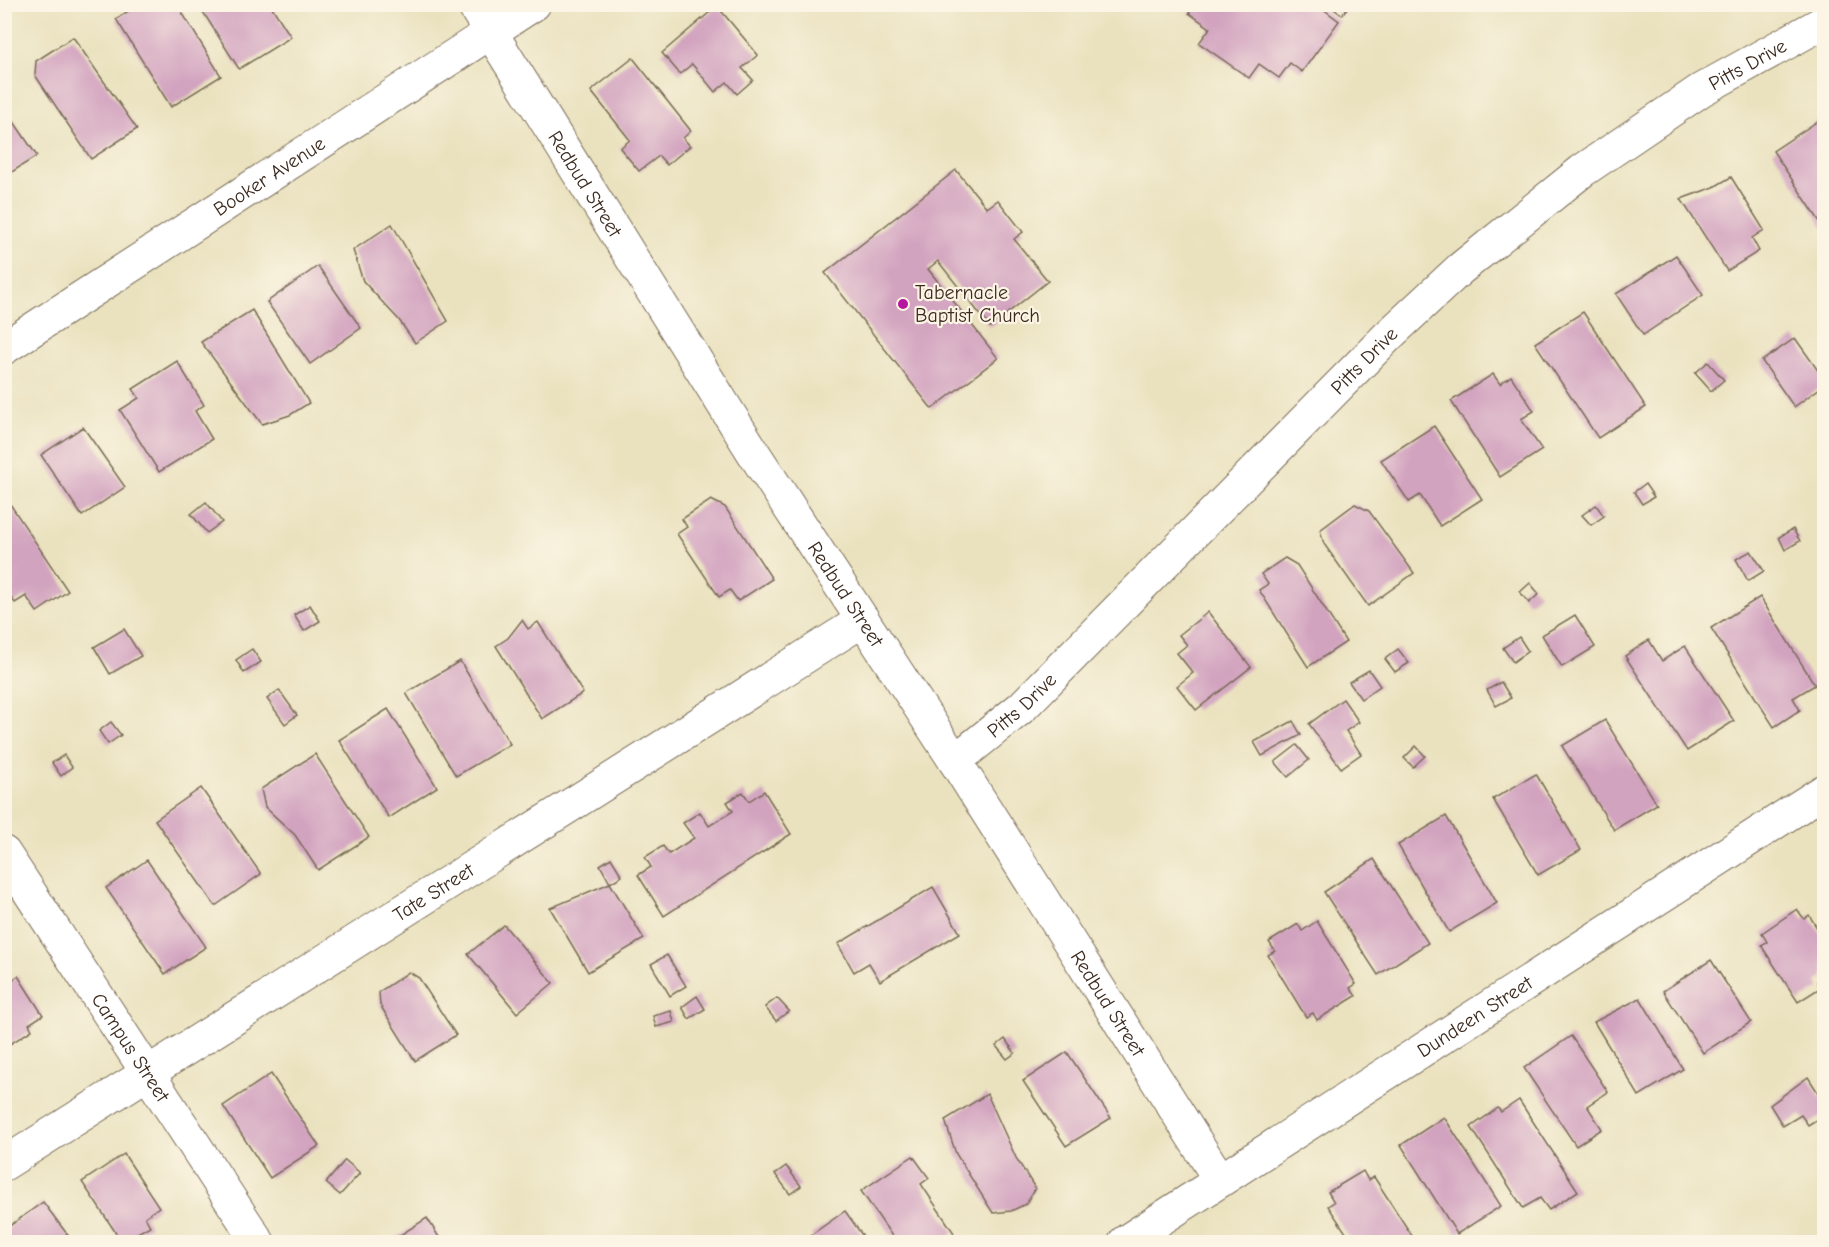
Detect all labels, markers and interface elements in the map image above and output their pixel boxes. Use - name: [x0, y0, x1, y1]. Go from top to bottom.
- street label: Pitts Drive: [1704, 34, 1790, 95]
- street label: Redbud Street: [544, 127, 628, 242]
- street label: Booker Avenue: [209, 131, 329, 221]
- place label: Tabernacle Baptist Church: [915, 281, 1040, 327]
- marker: Tabernacle Baptist Church: [896, 297, 910, 311]
- street label: Pitts Drive: [1326, 322, 1402, 399]
- street label: Redbud Street: [803, 537, 889, 652]
- street label: Pitts Drive: [982, 668, 1061, 742]
- street label: Tate Street: [389, 857, 479, 926]
- street label: Redbud Street: [1066, 946, 1151, 1061]
- street label: Dundeen Street: [1413, 970, 1538, 1062]
- street label: Campus Street: [87, 989, 175, 1107]

